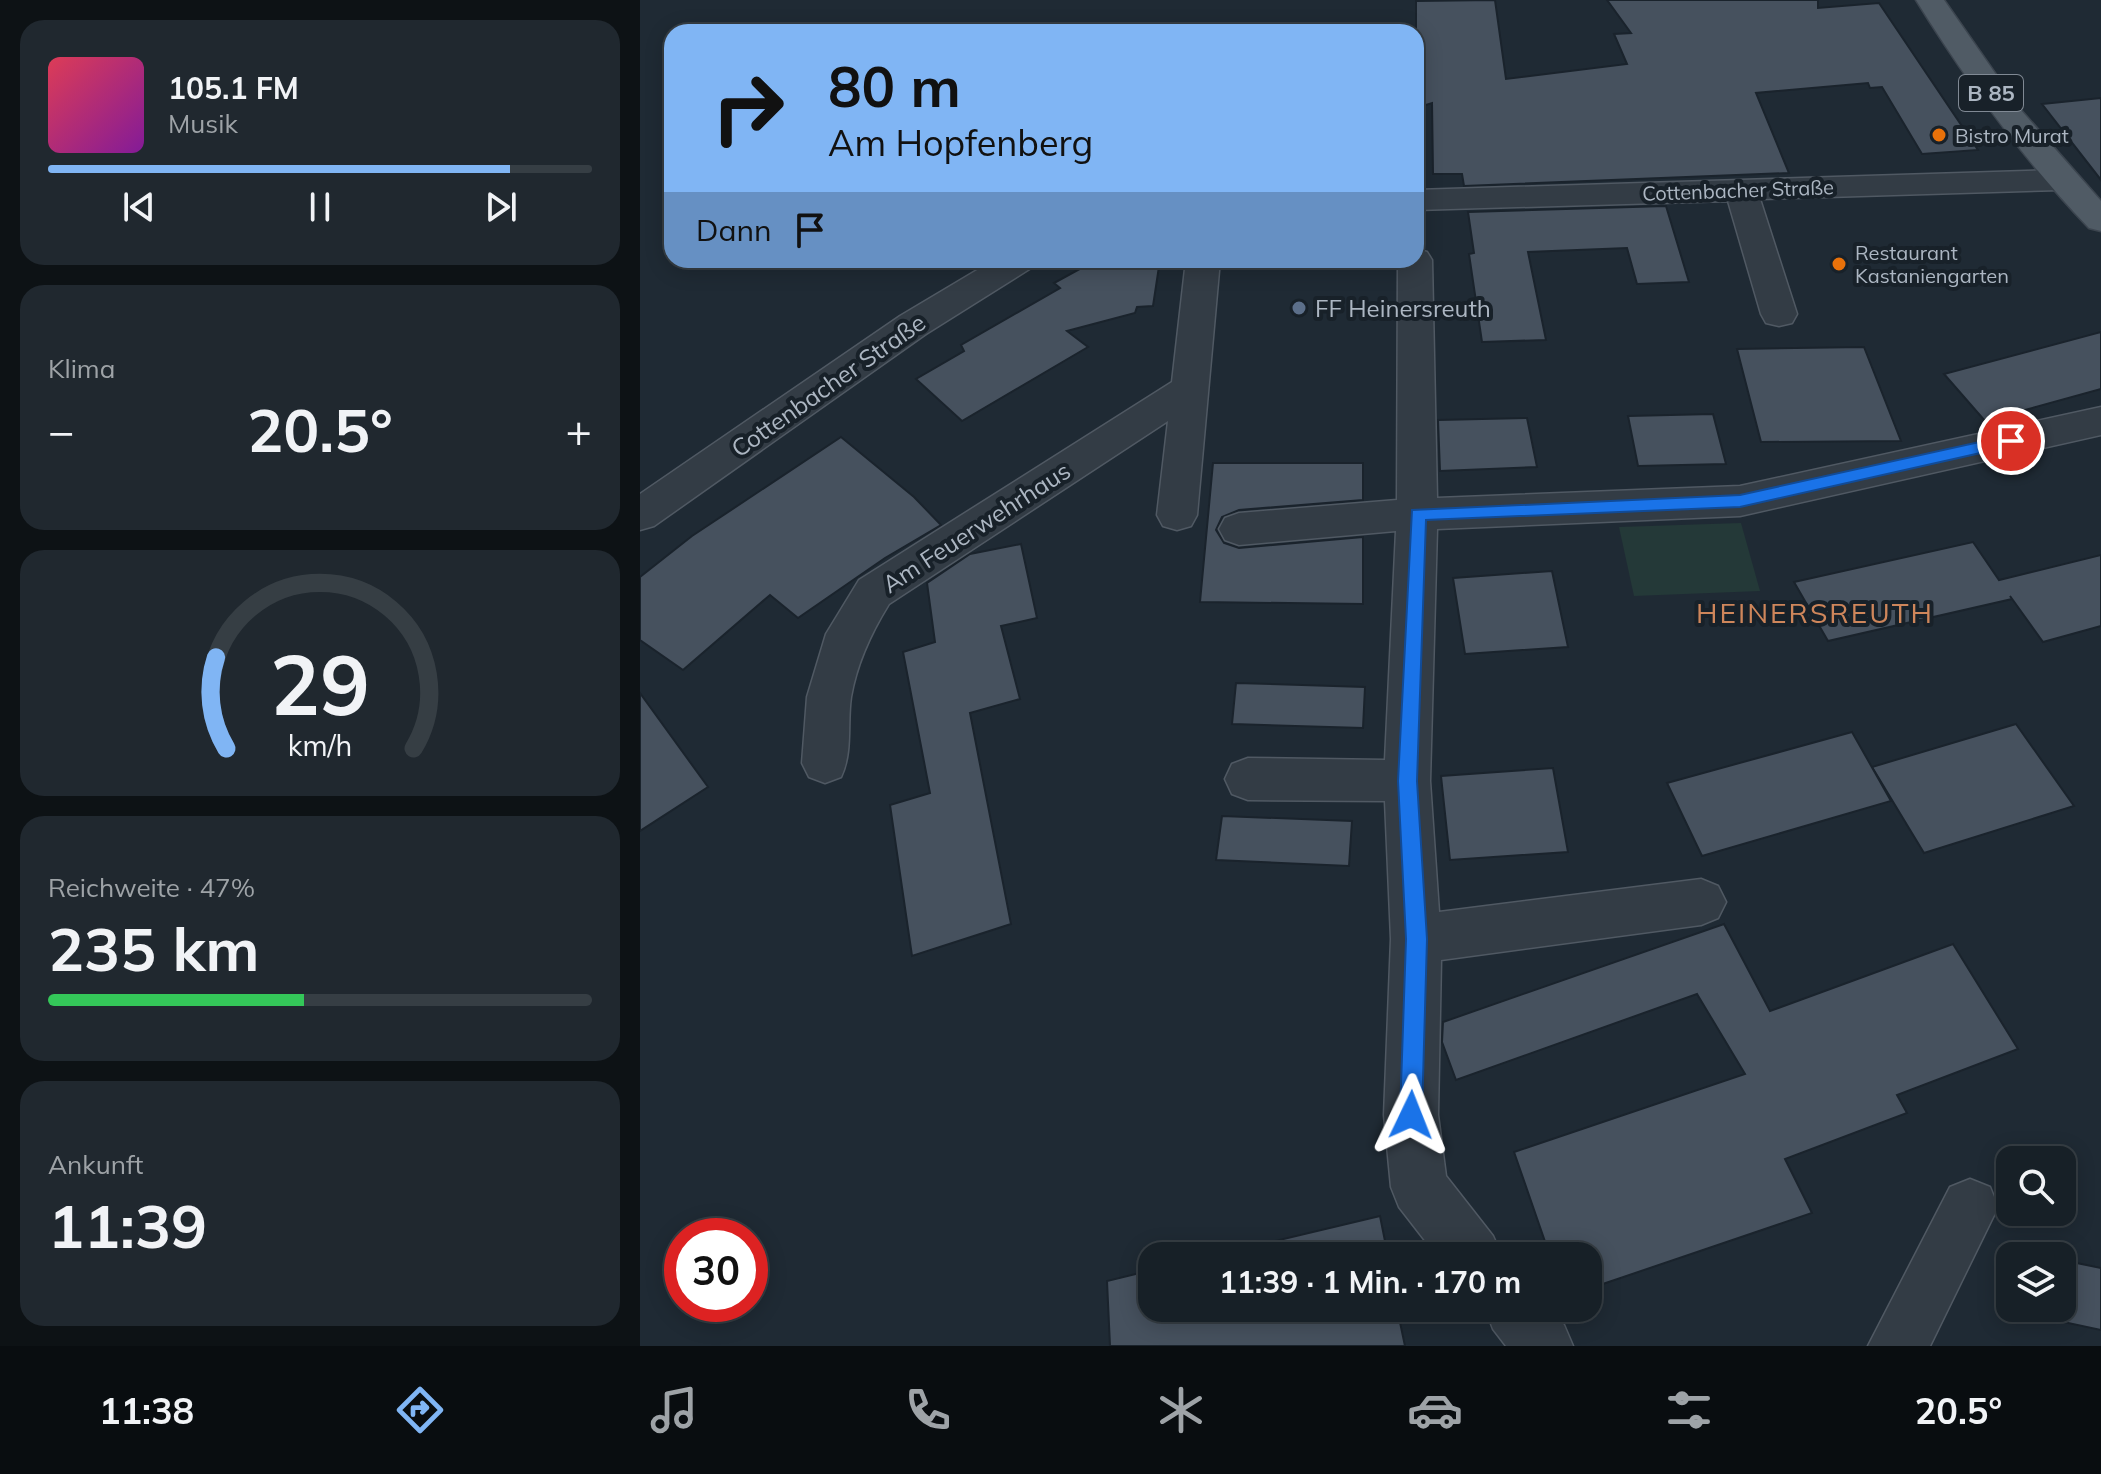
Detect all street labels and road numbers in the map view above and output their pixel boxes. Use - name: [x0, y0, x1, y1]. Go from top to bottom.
- road number: B 85: [1959, 75, 2023, 111]
- street label: Cottenbacher Straße: [1642, 174, 1834, 206]
- street label: Cottenbacher Straße: [725, 307, 931, 463]
- street label: Am Feuerwehrhaus: [876, 455, 1076, 599]

